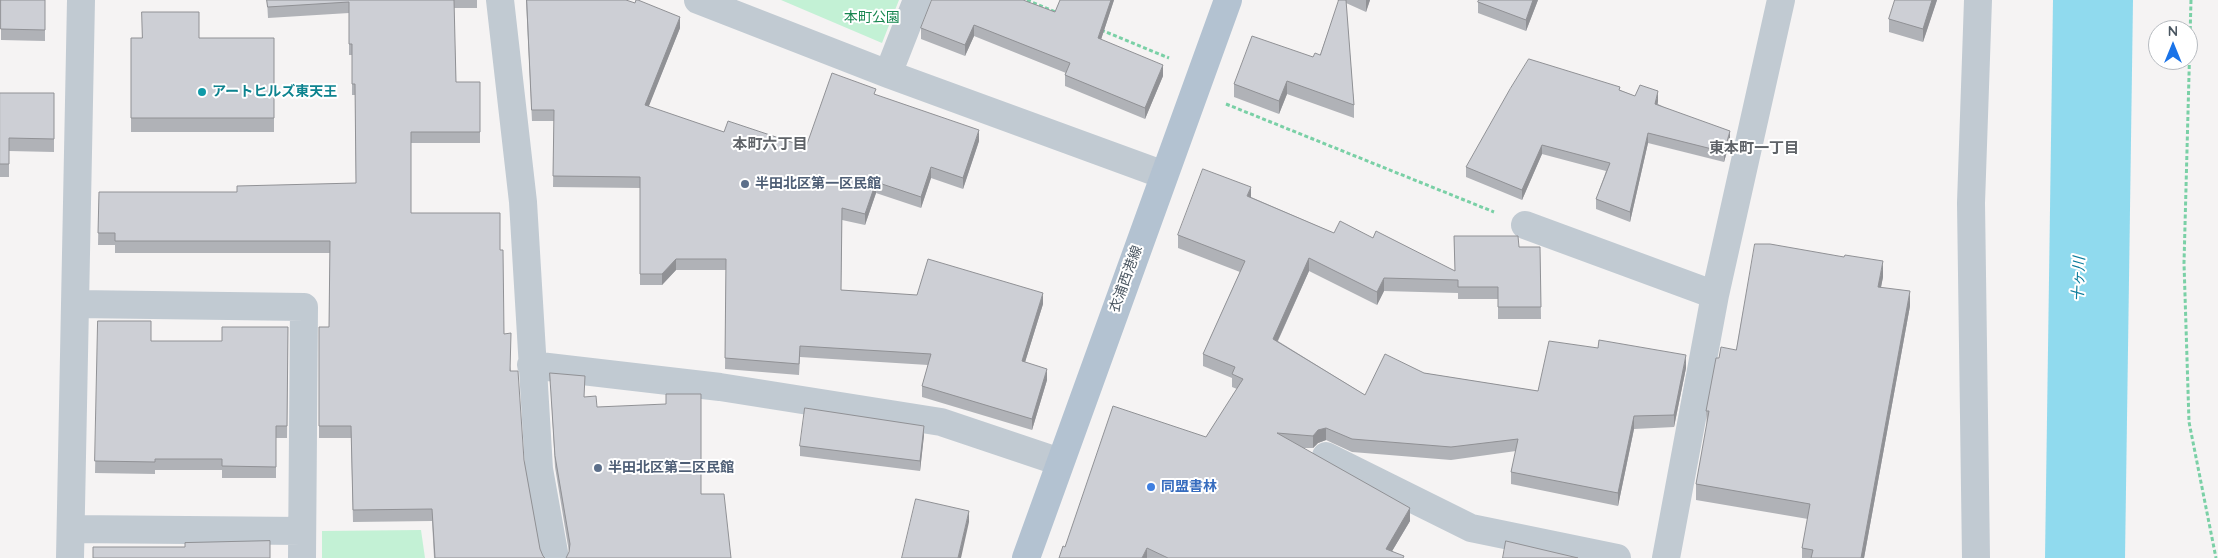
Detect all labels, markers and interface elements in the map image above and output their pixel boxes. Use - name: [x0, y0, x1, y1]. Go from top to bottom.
- park label: 本町公園: [844, 10, 900, 26]
- north arrow: [2148, 20, 2198, 70]
- text: N: [2168, 22, 2178, 40]
- place label: アートヒルズ東天王: [212, 84, 337, 100]
- marker: アートヒルズ東天王: [196, 86, 208, 98]
- district label: 本町六丁目: [733, 135, 807, 153]
- district label: 東本町一丁目: [1709, 139, 1799, 157]
- place label: 半田北区第一区民館: [755, 176, 881, 192]
- marker: 半田北区第一区民館: [739, 178, 751, 190]
- street label: 衣浦西港線: [1106, 243, 1146, 315]
- water label: 十ヶ川: [2069, 256, 2089, 302]
- place label: 半田北区第二区民館: [608, 460, 734, 476]
- marker: 半田北区第二区民館: [592, 462, 604, 474]
- place label: 同盟書林: [1161, 479, 1217, 495]
- marker: 同盟書林: [1145, 481, 1157, 493]

